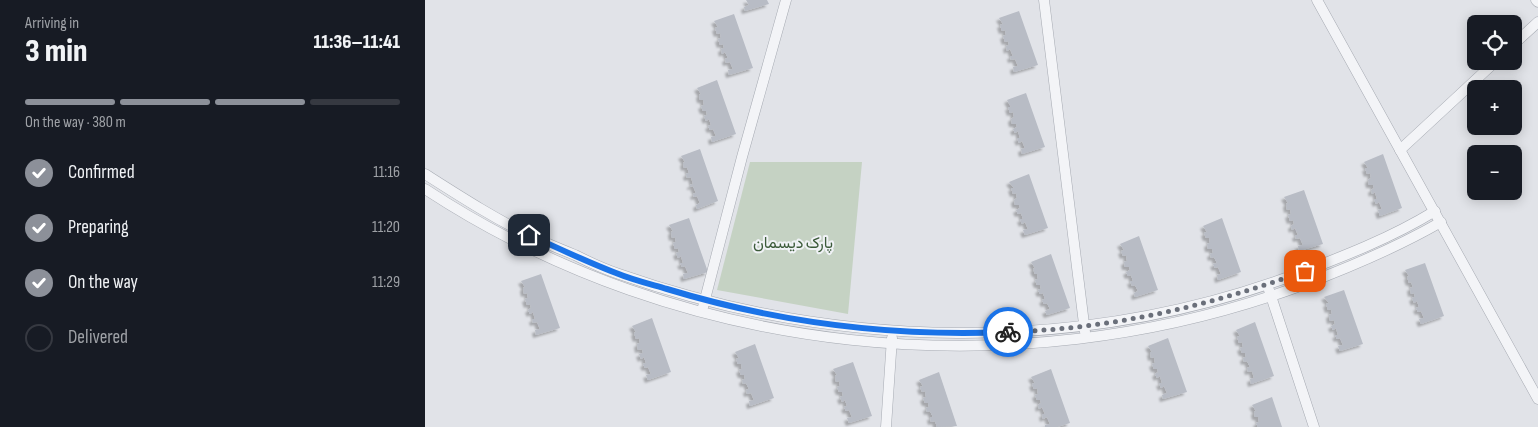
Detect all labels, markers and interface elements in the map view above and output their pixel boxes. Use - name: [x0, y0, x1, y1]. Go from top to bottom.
- text: Arriving in: [25, 14, 79, 33]
- map controls: [1467, 15, 1522, 200]
- button: locate: [1467, 15, 1522, 70]
- text: 11:36–11:41: [313, 31, 400, 54]
- text: 3 min: [25, 32, 87, 71]
- button: +: [1467, 80, 1522, 135]
- text: On the way · 380 m: [25, 113, 126, 132]
- button: −: [1467, 145, 1522, 200]
- icon: check: [25, 159, 53, 187]
- text: Confirmed: [68, 161, 135, 184]
- text: 11:16: [373, 163, 400, 182]
- icon: check: [25, 214, 53, 242]
- pin: [508, 214, 550, 256]
- text: Preparing: [68, 216, 129, 239]
- text: 11:20: [372, 218, 400, 237]
- icon: home: [515, 221, 543, 249]
- park label: پارک دیسمان: [753, 234, 833, 254]
- pin: [1284, 250, 1326, 292]
- icon: bag: [1291, 257, 1319, 285]
- icon: check: [25, 269, 53, 297]
- text: On the way: [68, 271, 138, 294]
- text: 11:29: [372, 273, 400, 292]
- courier: [983, 307, 1033, 357]
- icon: bike: [994, 318, 1022, 346]
- text: Delivered: [68, 326, 128, 349]

